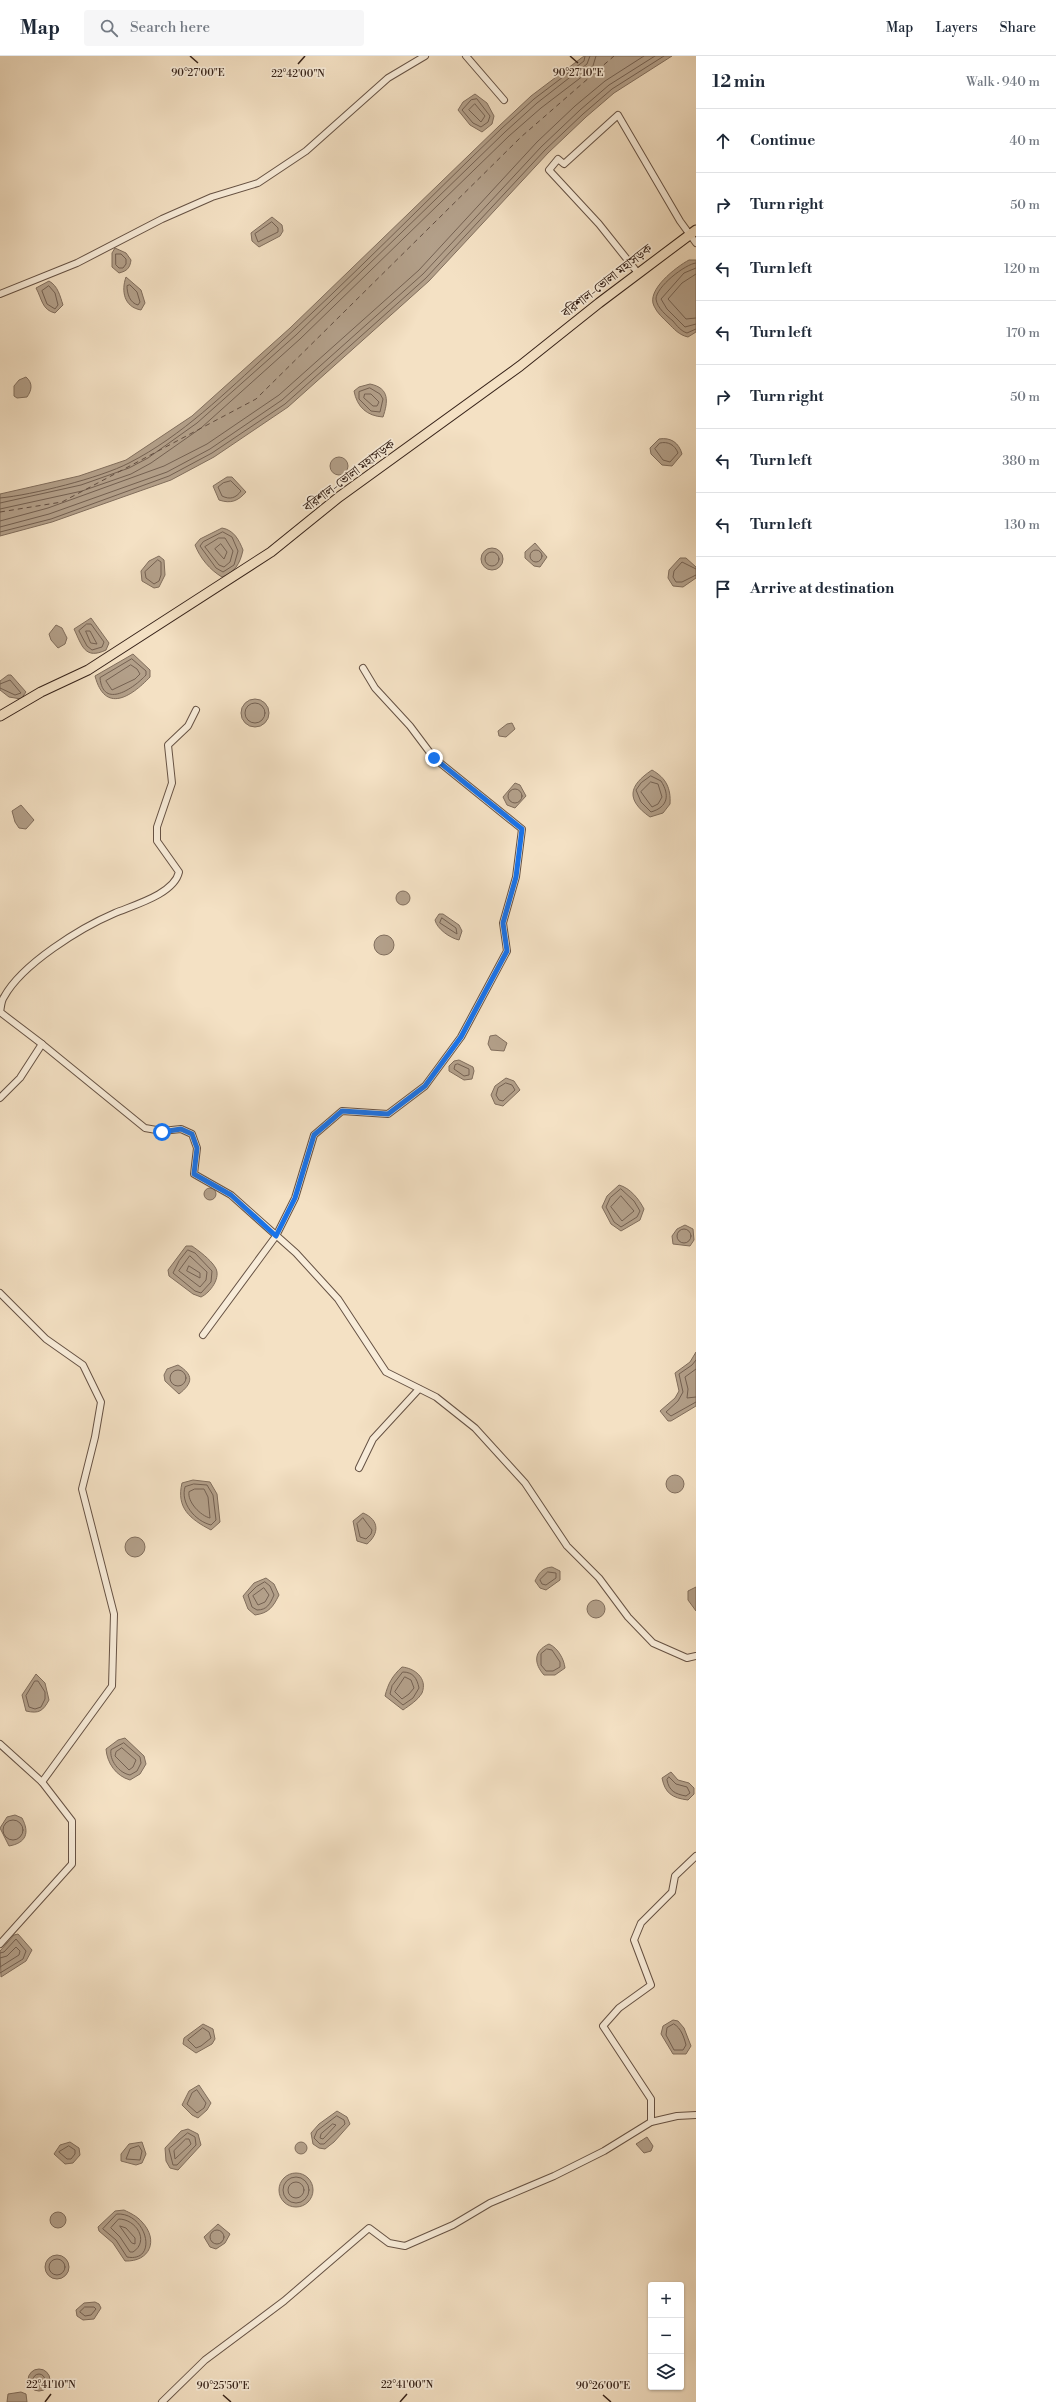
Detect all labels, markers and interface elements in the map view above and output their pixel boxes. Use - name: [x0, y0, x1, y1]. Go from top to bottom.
- search box: [84, 10, 364, 46]
- text: Map: [20, 16, 60, 40]
- icon: search: [98, 17, 120, 39]
- text: Search here: [130, 18, 210, 37]
- text: Map: [886, 19, 913, 37]
- text: Layers: [935, 19, 978, 37]
- text: Share: [1000, 19, 1036, 37]
- text: 90°27'00"E: [171, 67, 225, 79]
- text: 90°27'10"E: [553, 67, 603, 79]
- text: 22°42'00"N: [271, 68, 325, 80]
- text: 12 min: [712, 71, 765, 93]
- text: Walk · 940 m: [966, 74, 1040, 90]
- icon: ahead: [712, 130, 734, 152]
- text: Continue: [750, 131, 815, 150]
- text: 40 m: [1010, 133, 1040, 149]
- icon: right: [712, 194, 734, 216]
- text: Turn right: [750, 195, 824, 214]
- text: 50 m: [1010, 197, 1040, 213]
- street label: বরিশাল-ভোলা মহাসড়ক: [558, 240, 656, 322]
- icon: left: [712, 258, 734, 280]
- text: Turn left: [750, 259, 812, 278]
- text: 120 m: [1004, 261, 1040, 277]
- icon: left: [712, 322, 734, 344]
- text: Turn left: [750, 323, 812, 342]
- text: 170 m: [1006, 325, 1040, 341]
- icon: right: [712, 386, 734, 408]
- text: Turn right: [750, 387, 824, 406]
- text: 50 m: [1010, 389, 1040, 405]
- street label: বরিশাল-ভোলা মহাসড়ক: [299, 436, 399, 516]
- icon: left: [712, 450, 734, 472]
- text: Turn left: [750, 451, 812, 470]
- text: 380 m: [1002, 453, 1040, 469]
- icon: left: [712, 514, 734, 536]
- text: Turn left: [750, 515, 812, 534]
- text: 130 m: [1005, 517, 1040, 533]
- icon: arrive: [712, 578, 734, 600]
- text: Arrive at destination: [750, 579, 894, 598]
- route end: [425, 749, 443, 767]
- route start: [153, 1123, 171, 1141]
- map controls: [648, 2282, 684, 2390]
- button: +: [648, 2282, 684, 2318]
- button: −: [648, 2318, 684, 2354]
- button: layers: [648, 2354, 684, 2390]
- text: 22°41'10"N: [26, 2379, 76, 2391]
- text: 22°41'00"N: [381, 2379, 434, 2391]
- text: 90°25'50"E: [197, 2380, 249, 2392]
- text: 90°26'00"E: [576, 2380, 630, 2392]

